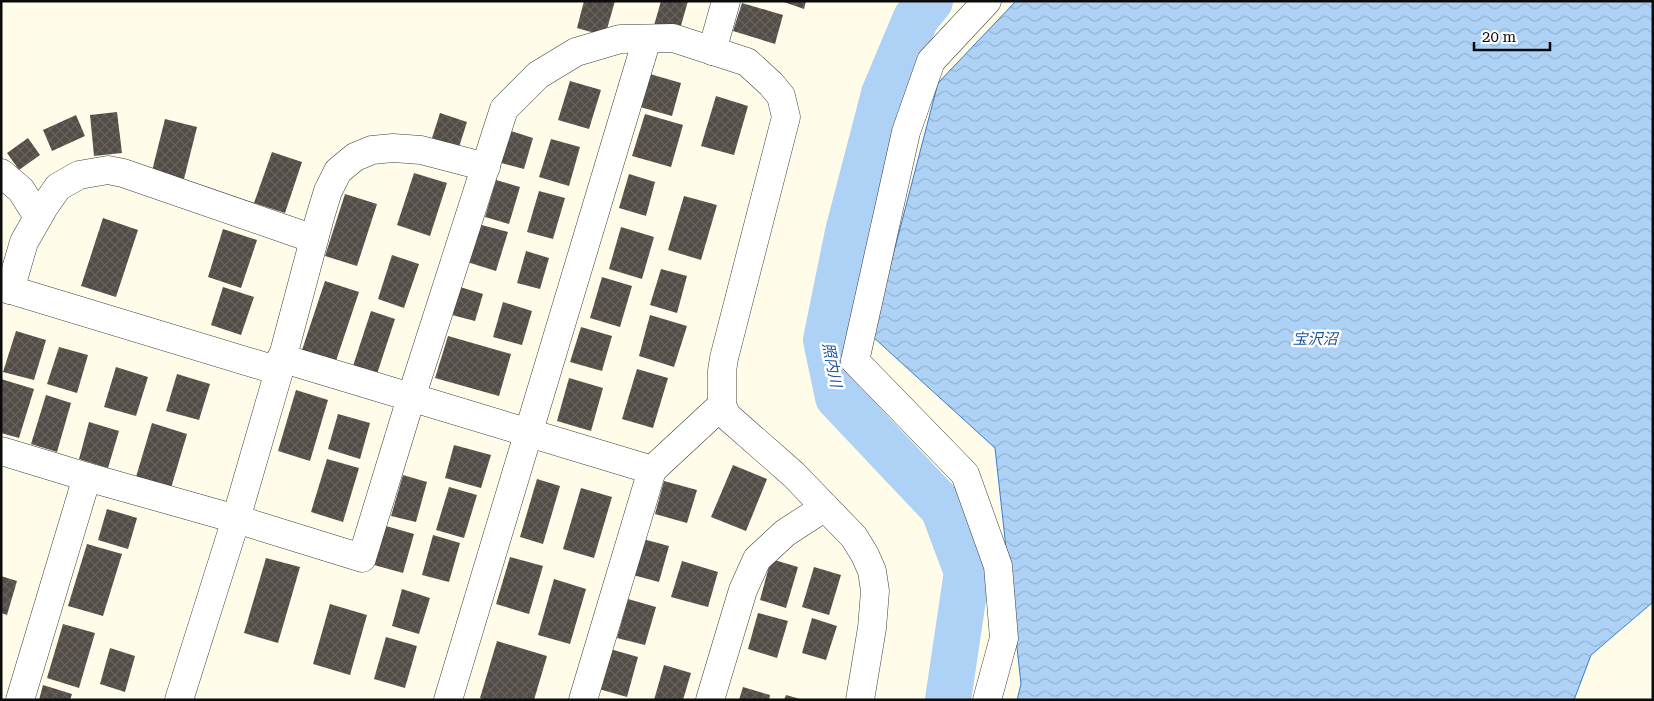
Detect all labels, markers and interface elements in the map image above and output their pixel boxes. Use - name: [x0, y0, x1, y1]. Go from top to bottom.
- scale bar: [1474, 20, 1550, 52]
- text: 20 m: [1482, 28, 1517, 46]
- water label: 宝沢沼: [1292, 330, 1339, 348]
- water label: 照内川: [819, 341, 846, 391]

